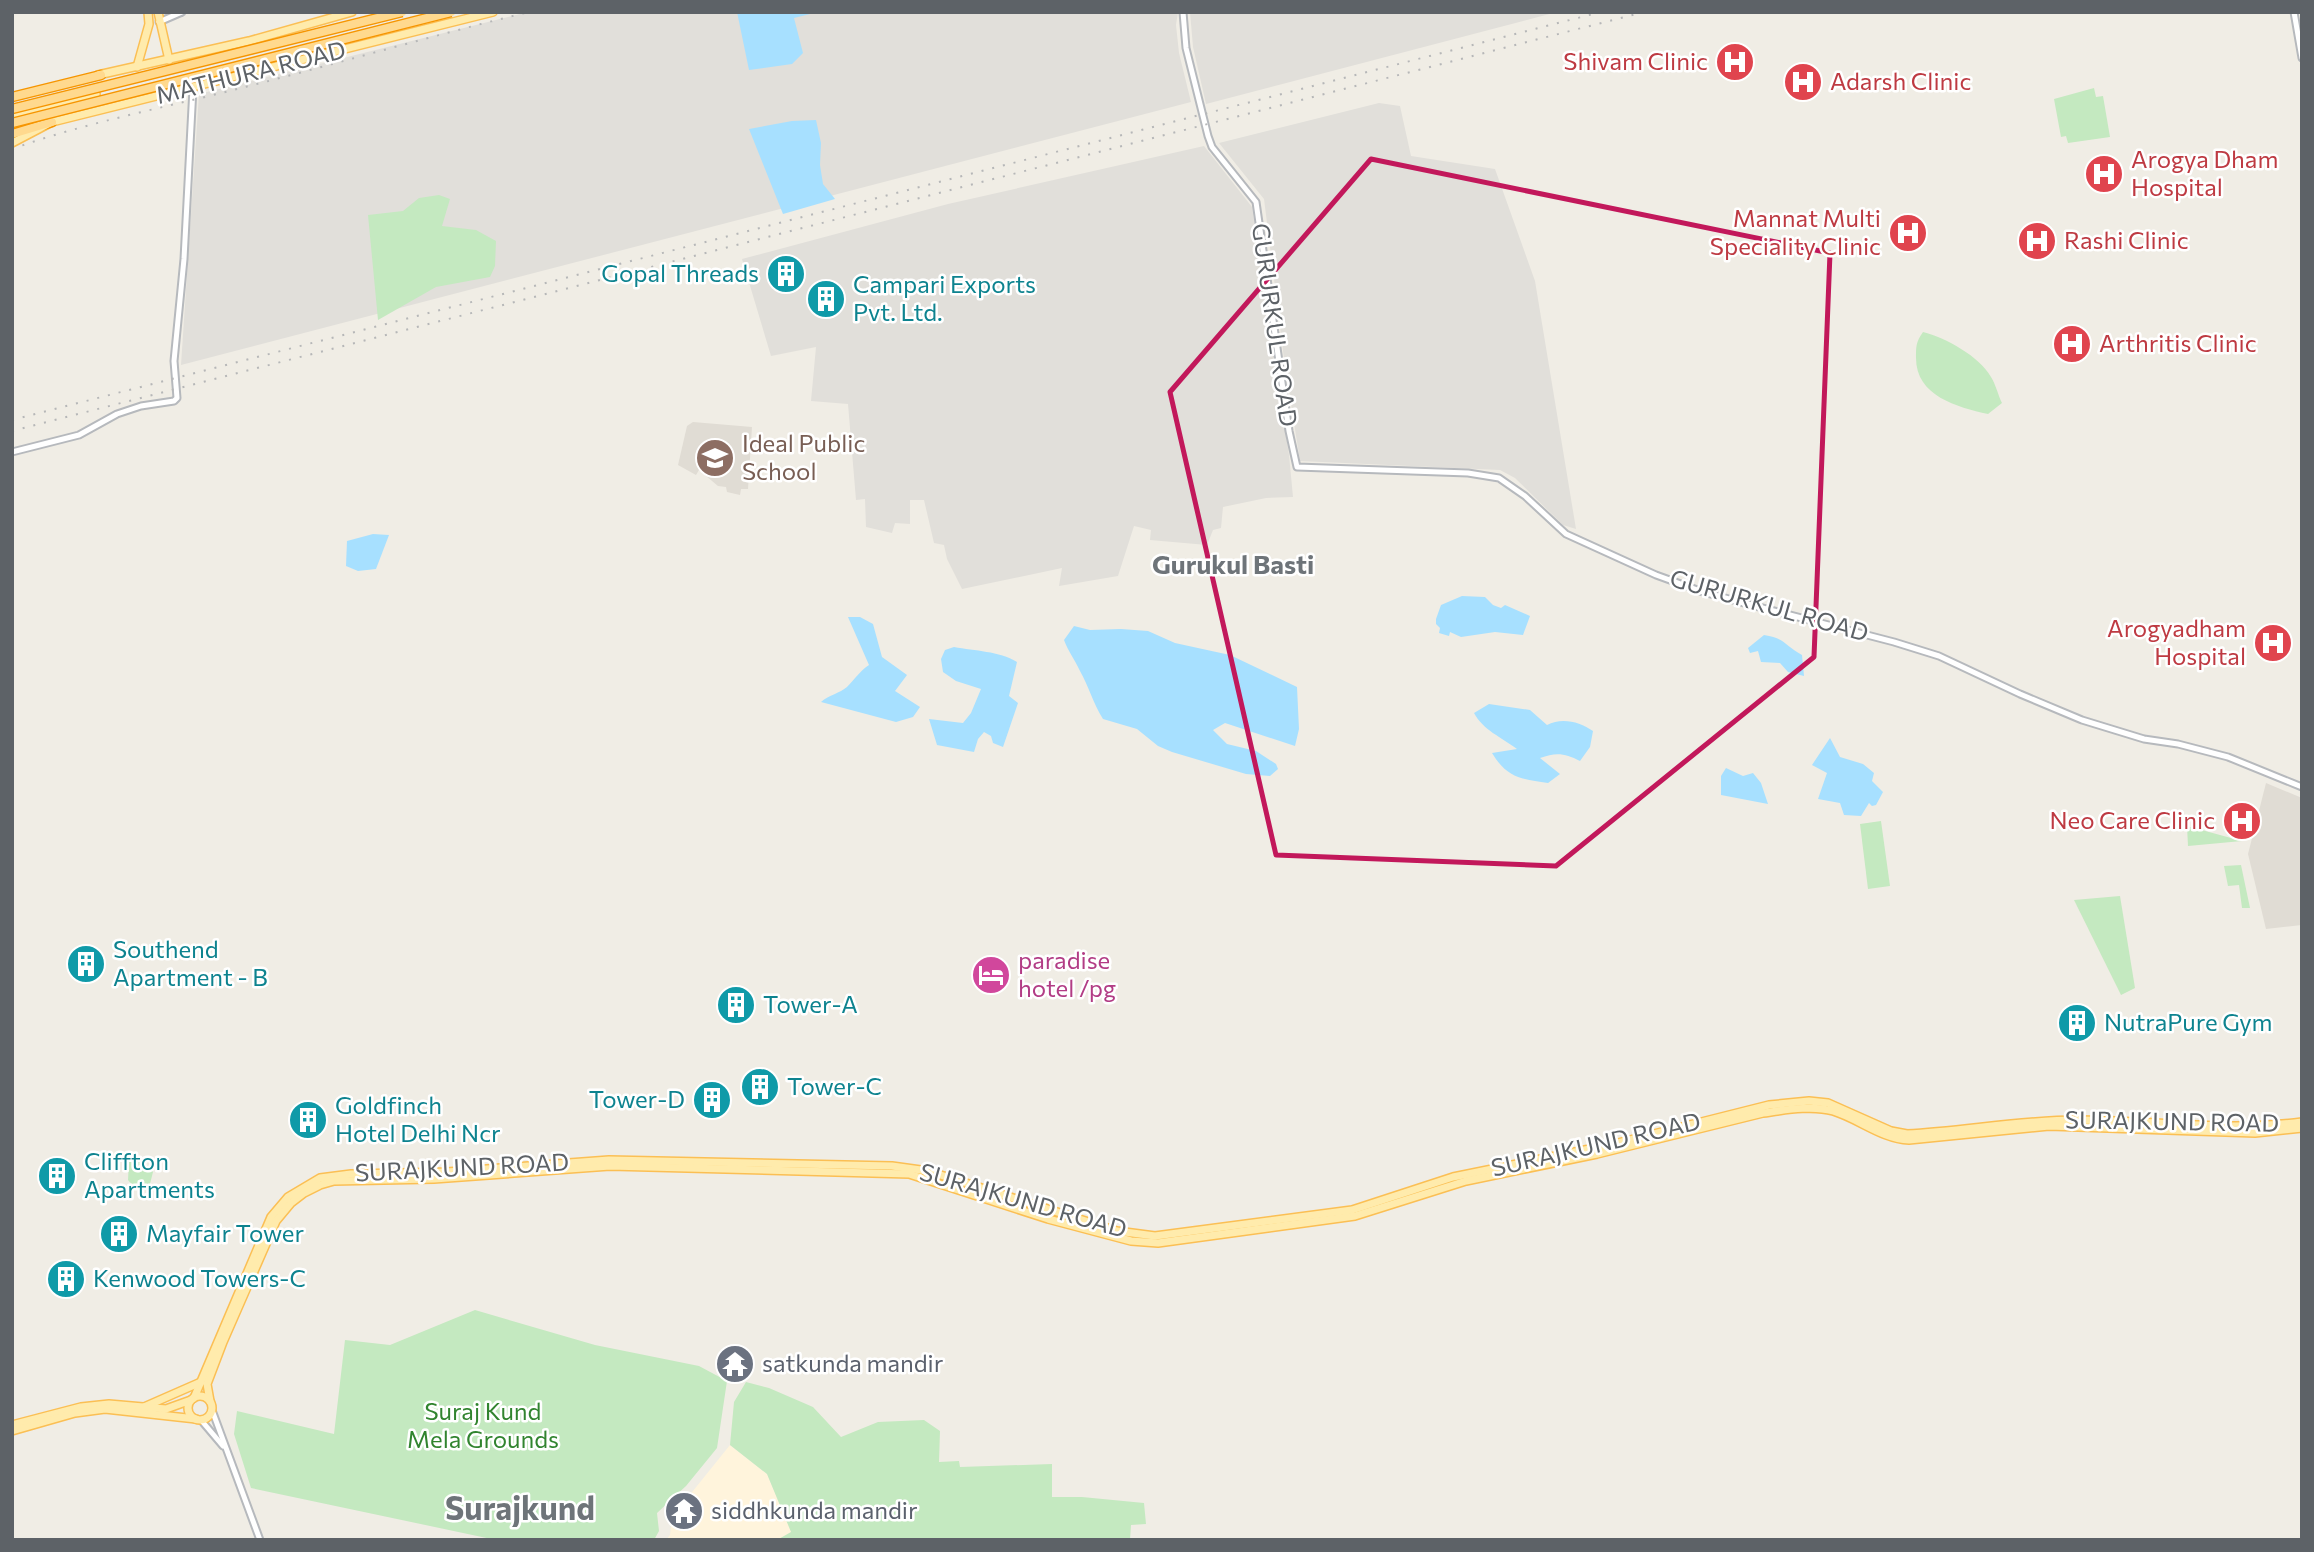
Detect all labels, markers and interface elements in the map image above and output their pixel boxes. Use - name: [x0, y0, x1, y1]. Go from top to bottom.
- street label: MATHURA ROAD: [153, 34, 348, 109]
- hospital icon: Shivam Clinic: [1714, 41, 1756, 83]
- place label: Shivam Clinic: [1563, 46, 1708, 75]
- hospital icon: Adarsh Clinic: [1782, 61, 1824, 103]
- place label: Adarsh Clinic: [1830, 66, 1971, 95]
- place label: Arogya Dham Hospital: [2131, 144, 2278, 201]
- hospital icon: Arogya Dham Hospital: [2083, 153, 2125, 195]
- place label: Mannat Multi Speciality Clinic: [1710, 203, 1881, 260]
- hospital icon: Mannat Multi Speciality Clinic: [1887, 212, 1929, 254]
- hospital icon: Rashi Clinic: [2016, 220, 2058, 262]
- street label: GURURKUL ROAD: [1247, 221, 1304, 428]
- place label: Rashi Clinic: [2064, 225, 2189, 254]
- building icon: Gopal Threads: [765, 253, 807, 295]
- place label: Gopal Threads: [601, 258, 759, 287]
- place label: Campari Exports Pvt. Ltd.: [853, 269, 1036, 326]
- building icon: Campari Exports Pvt. Ltd.: [805, 278, 847, 320]
- hospital icon: Arthritis Clinic: [2051, 323, 2093, 365]
- place label: Arthritis Clinic: [2099, 328, 2257, 357]
- place label: Ideal Public School: [742, 428, 865, 485]
- school or university icon: Ideal Public School: [694, 437, 736, 479]
- district label: Gurukul Basti: [1152, 548, 1314, 579]
- street label: GURURKUL ROAD: [1667, 562, 1872, 647]
- place label: Arogyadham Hospital: [2107, 613, 2246, 670]
- hospital icon: Arogyadham Hospital: [2252, 622, 2294, 664]
- hospital icon: Neo Care Clinic: [2221, 800, 2263, 842]
- place label: Neo Care Clinic: [2049, 805, 2215, 834]
- place label: Southend Apartment - B: [113, 934, 268, 991]
- building icon: Southend Apartment - B: [65, 943, 107, 985]
- place label: paradise hotel /pg: [1018, 945, 1116, 1002]
- hotel icon: paradise hotel /pg: [970, 954, 1012, 996]
- building icon: Tower-A: [715, 984, 757, 1026]
- place label: Tower-A: [763, 989, 858, 1018]
- building icon: NutraPure Gym: [2056, 1002, 2098, 1044]
- place label: NutraPure Gym: [2104, 1007, 2273, 1036]
- building icon: Tower-C: [739, 1066, 781, 1108]
- place label: Tower-C: [787, 1071, 882, 1100]
- building icon: Tower-D: [691, 1079, 733, 1121]
- place label: Tower-D: [589, 1084, 685, 1113]
- place label: Goldfinch Hotel Delhi Ncr: [335, 1090, 501, 1147]
- building icon: Goldfinch Hotel Delhi Ncr: [287, 1099, 329, 1141]
- street label: SURAJKUND ROAD: [2065, 1104, 2279, 1137]
- street label: SURAJKUND ROAD: [1488, 1105, 1703, 1182]
- place label: Cliffton Apartments: [84, 1146, 215, 1203]
- street label: SURAJKUND ROAD: [354, 1146, 570, 1187]
- building icon: Cliffton Apartments: [36, 1155, 78, 1197]
- street label: SURAJKUND ROAD: [917, 1156, 1130, 1243]
- building icon: Mayfair Tower: [98, 1213, 140, 1255]
- place label: Mayfair Tower: [146, 1218, 304, 1247]
- building icon: Kenwood Towers-C: [45, 1258, 87, 1300]
- place label: Kenwood Towers-C: [93, 1263, 306, 1292]
- temple icon: satkunda mandir: [714, 1343, 756, 1385]
- place label: satkunda mandir: [762, 1348, 944, 1377]
- park label: Suraj Kund Mela Grounds: [407, 1396, 559, 1453]
- district label: Surajkund: [445, 1487, 595, 1527]
- temple icon: siddhkunda mandir: [663, 1490, 705, 1532]
- place label: siddhkunda mandir: [711, 1495, 918, 1524]

